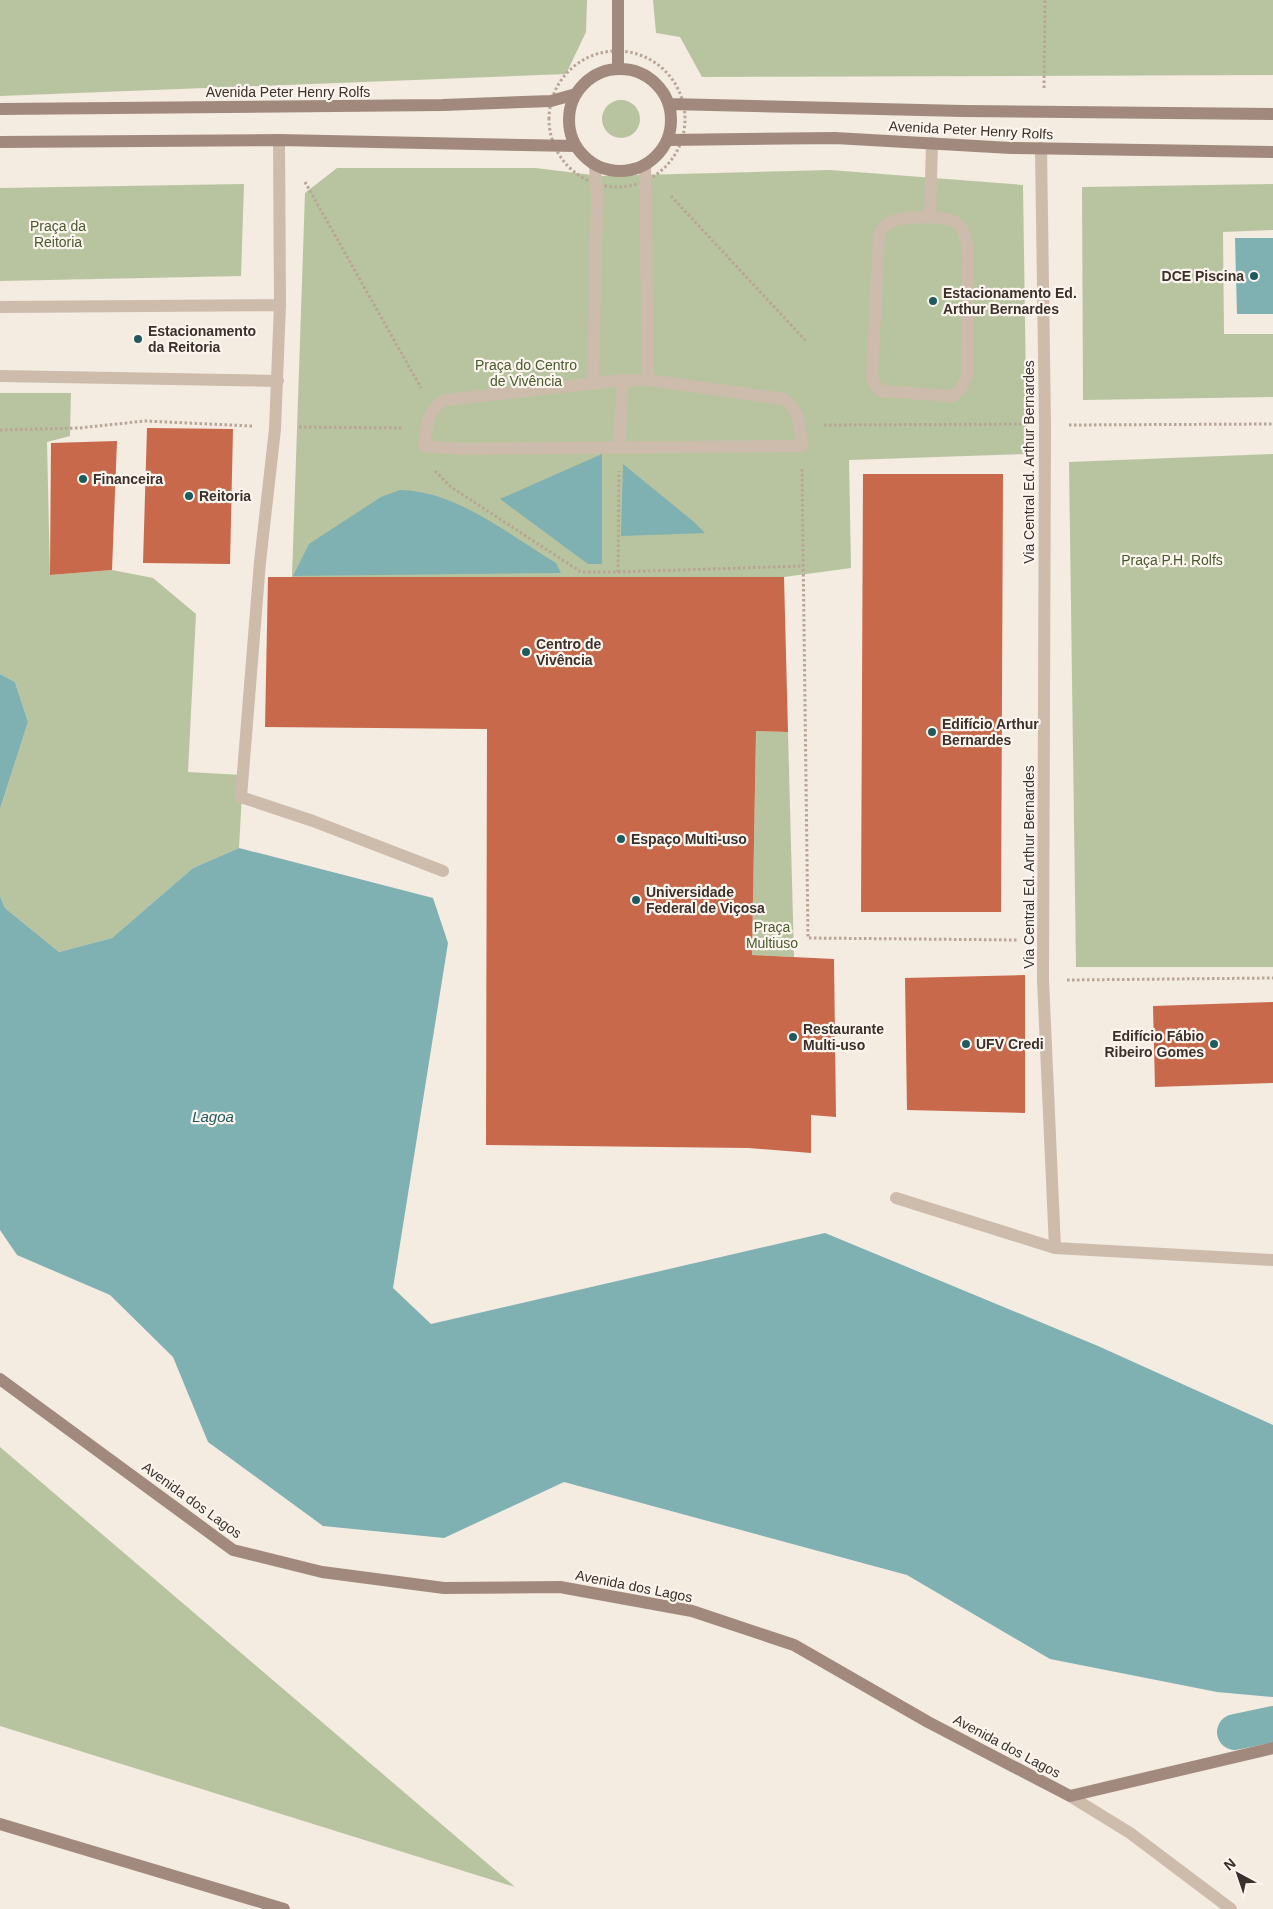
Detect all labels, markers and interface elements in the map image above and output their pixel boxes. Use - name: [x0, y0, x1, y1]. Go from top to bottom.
- street label: Avenida Peter Henry Rolfs: [206, 84, 370, 100]
- street label: Avenida Peter Henry Rolfs: [888, 118, 1054, 142]
- park label: Praça da Reitoria: [30, 218, 86, 250]
- place label: DCE Piscina: [1162, 268, 1244, 284]
- marker: DCE Piscina: [1248, 270, 1260, 282]
- place label: Estacionamento Ed. Arthur Bernardes: [943, 285, 1077, 317]
- marker: Estacionamento Ed. Arthur Bernardes: [927, 295, 939, 307]
- place label: Estacionamento da Reitoria: [148, 323, 256, 355]
- marker: Estacionamento da Reitoria: [132, 333, 144, 345]
- park label: Praça do Centro de Vivência: [475, 357, 577, 389]
- street label: Via Central Ed. Arthur Bernardes: [1021, 360, 1037, 564]
- place label: Financeira: [93, 471, 163, 487]
- marker: Financeira: [77, 473, 89, 485]
- place label: Reitoria: [199, 488, 251, 504]
- marker: Reitoria: [183, 490, 195, 502]
- park label: Praça P.H. Rolfs: [1121, 552, 1223, 568]
- place label: Centro de Vivência: [536, 636, 602, 668]
- marker: Centro de Vivência: [520, 646, 532, 658]
- place label: Edifício Arthur Bernardes: [942, 716, 1039, 748]
- marker: Edifício Arthur Bernardes: [926, 726, 938, 738]
- street label: Via Central Ed. Arthur Bernardes: [1021, 765, 1037, 969]
- place label: Espaço Multi-uso: [631, 831, 747, 847]
- marker: Espaço Multi-uso: [615, 833, 627, 845]
- place label: Universidade Federal de Viçosa: [646, 884, 765, 916]
- marker: Universidade Federal de Viçosa: [630, 894, 642, 906]
- park label: Praça Multiuso: [746, 919, 798, 951]
- place label: Restaurante Multi-uso: [803, 1021, 884, 1053]
- place label: Edifício Fábio Ribeiro Gomes: [1104, 1028, 1204, 1060]
- marker: Restaurante Multi-uso: [787, 1031, 799, 1043]
- place label: UFV Credi: [976, 1036, 1044, 1052]
- marker: UFV Credi: [960, 1038, 972, 1050]
- marker: Edifício Fábio Ribeiro Gomes: [1208, 1038, 1220, 1050]
- water label: Lagoa: [192, 1108, 234, 1125]
- street label: Avenida dos Lagos: [139, 1459, 245, 1541]
- street label: Avenida dos Lagos: [574, 1567, 694, 1605]
- street label: Avenida dos Lagos: [951, 1711, 1063, 1781]
- north arrow: [1213, 1849, 1263, 1899]
- text: N: [1221, 1855, 1239, 1873]

